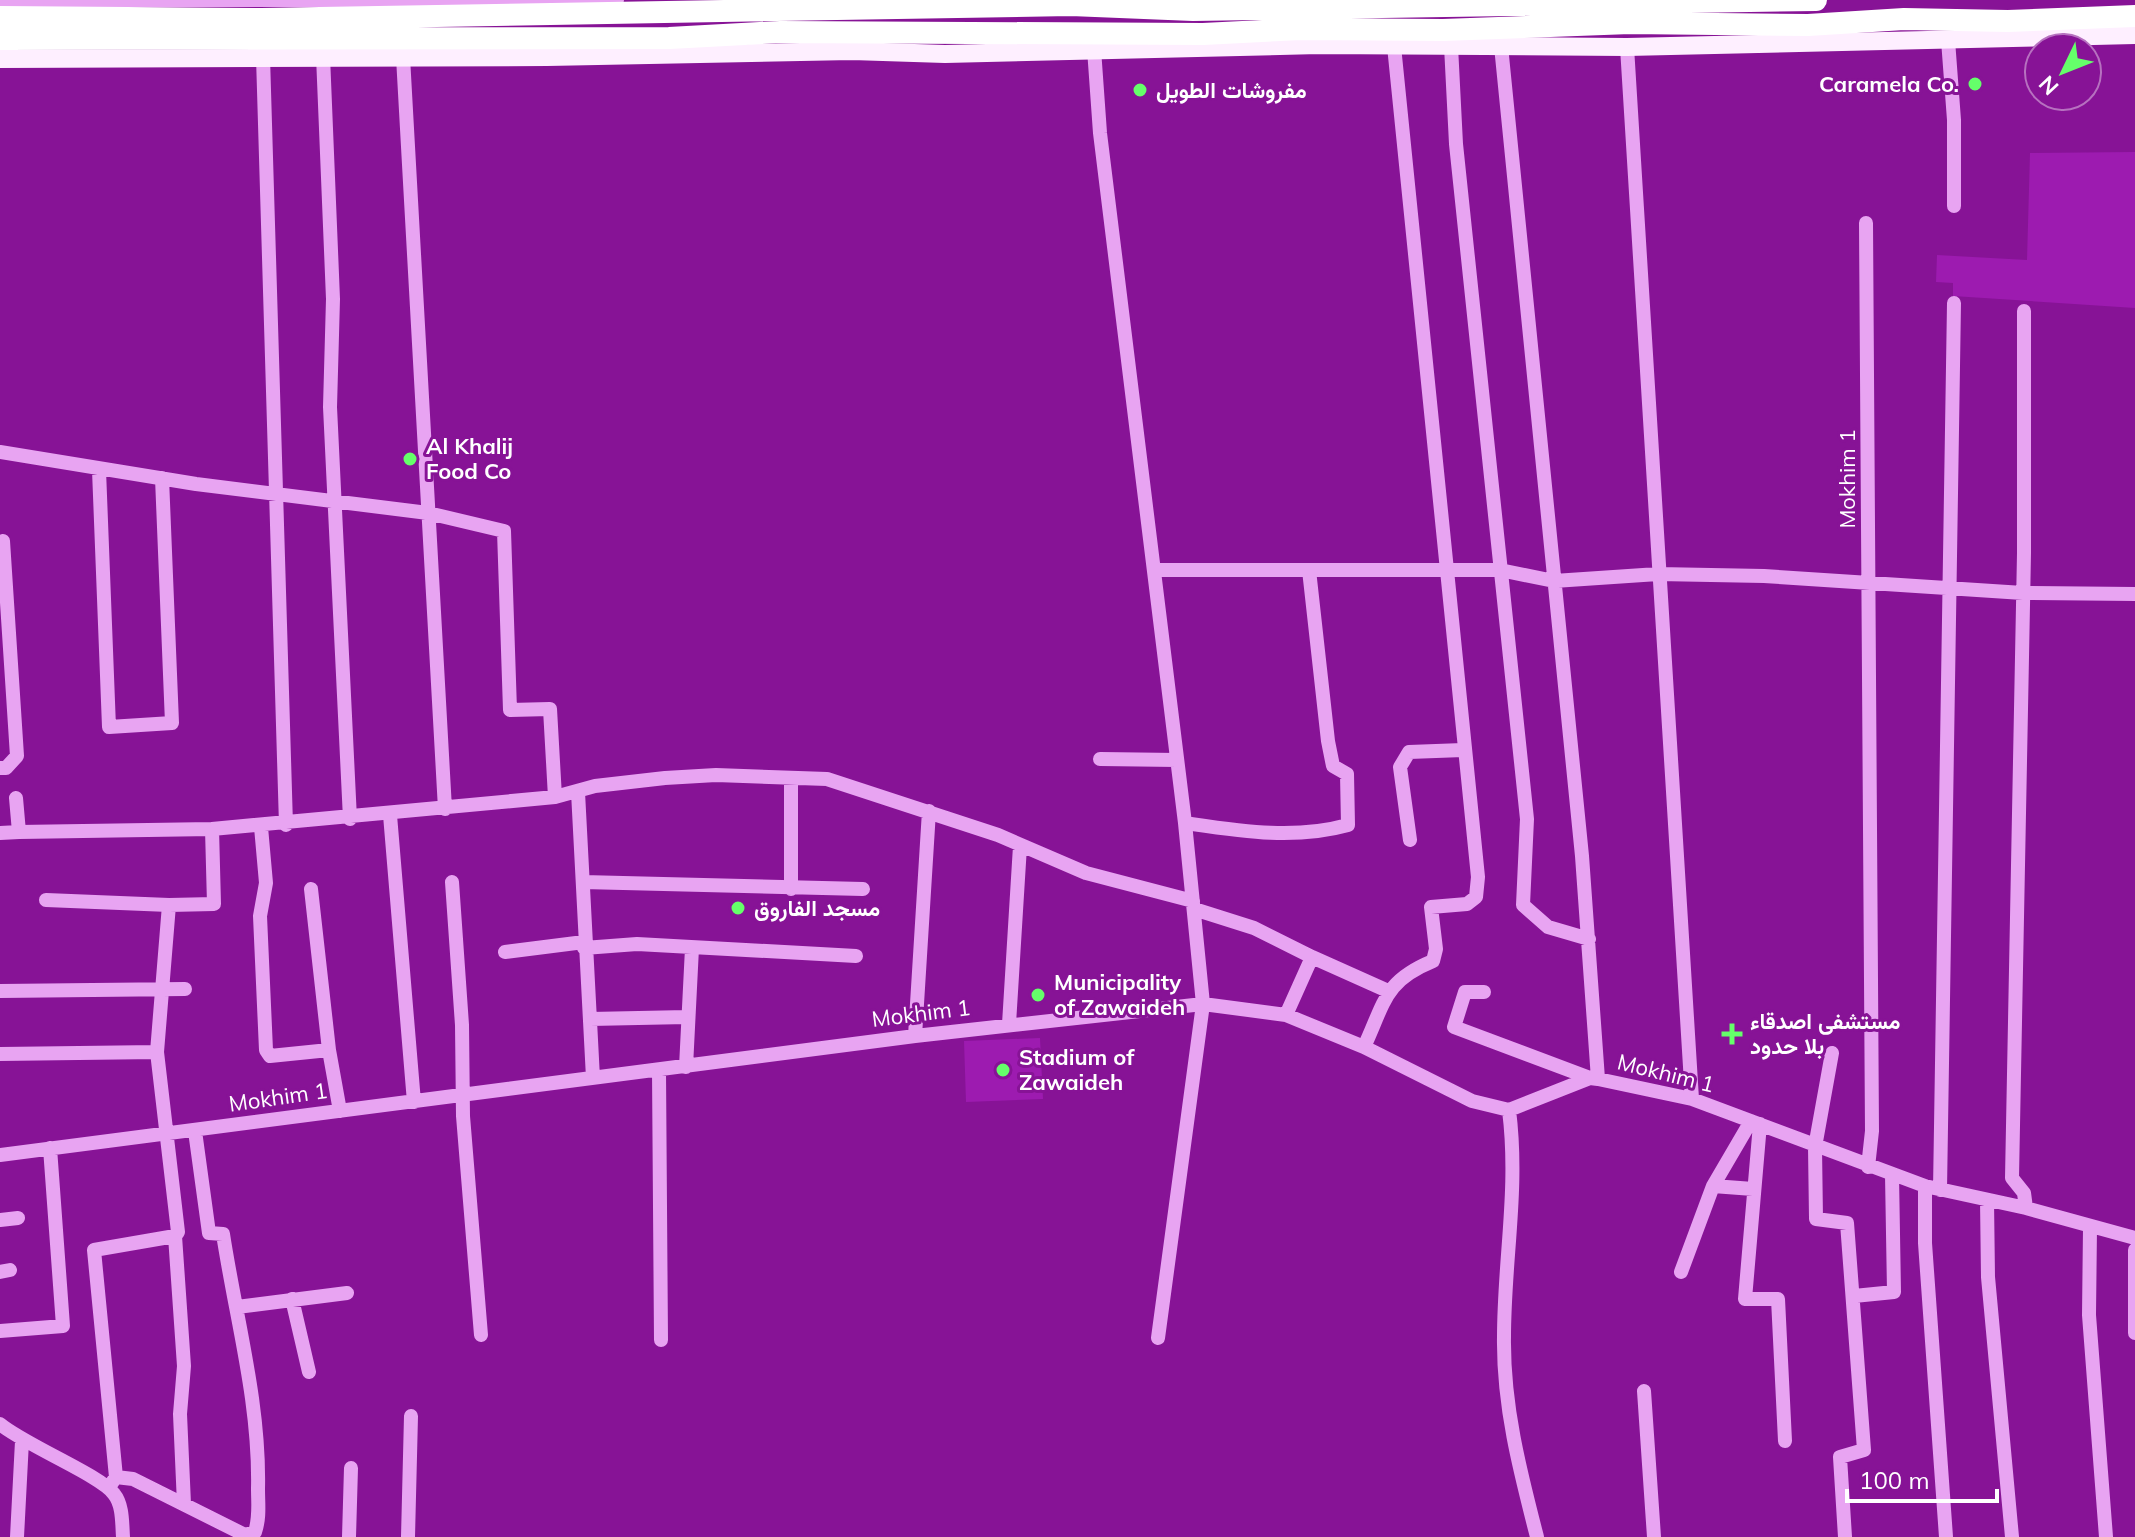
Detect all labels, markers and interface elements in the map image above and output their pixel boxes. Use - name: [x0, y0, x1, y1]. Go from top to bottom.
- north arrow: [2023, 32, 2103, 112]
- place label: Caramela Co.: [1819, 70, 1959, 98]
- text: N: [2032, 70, 2064, 101]
- marker: Caramela Co.: [1966, 75, 1984, 93]
- place label: مفروشات الطويل: [1156, 76, 1307, 104]
- marker: مفروشات الطويل: [1131, 81, 1149, 99]
- street label: Mokhim 1: [1833, 429, 1861, 529]
- place label: Al Khalij Food Co: [426, 432, 513, 485]
- marker: Al Khalij Food Co: [401, 450, 419, 468]
- place label: مسجد الفاروق: [754, 894, 880, 922]
- marker: مسجد الفاروق: [729, 899, 747, 917]
- place label: Municipality of Zawaideh: [1054, 968, 1185, 1021]
- marker: Municipality of Zawaideh: [1029, 986, 1047, 1004]
- street label: Mokhim 1: [870, 993, 972, 1033]
- place label: مستشفى اصدقاء بلا حدود: [1750, 1007, 1901, 1060]
- marker: مستشفى اصدقاء بلا حدود: [1721, 1023, 1743, 1045]
- place label: Stadium of Zawaideh: [1019, 1043, 1135, 1096]
- street label: Mokhim 1: [1615, 1047, 1717, 1099]
- marker: Stadium of Zawaideh: [994, 1061, 1012, 1079]
- street label: Mokhim 1: [227, 1076, 329, 1118]
- scale bar: [1847, 1453, 1997, 1503]
- text: 100 m: [1859, 1465, 1930, 1495]

